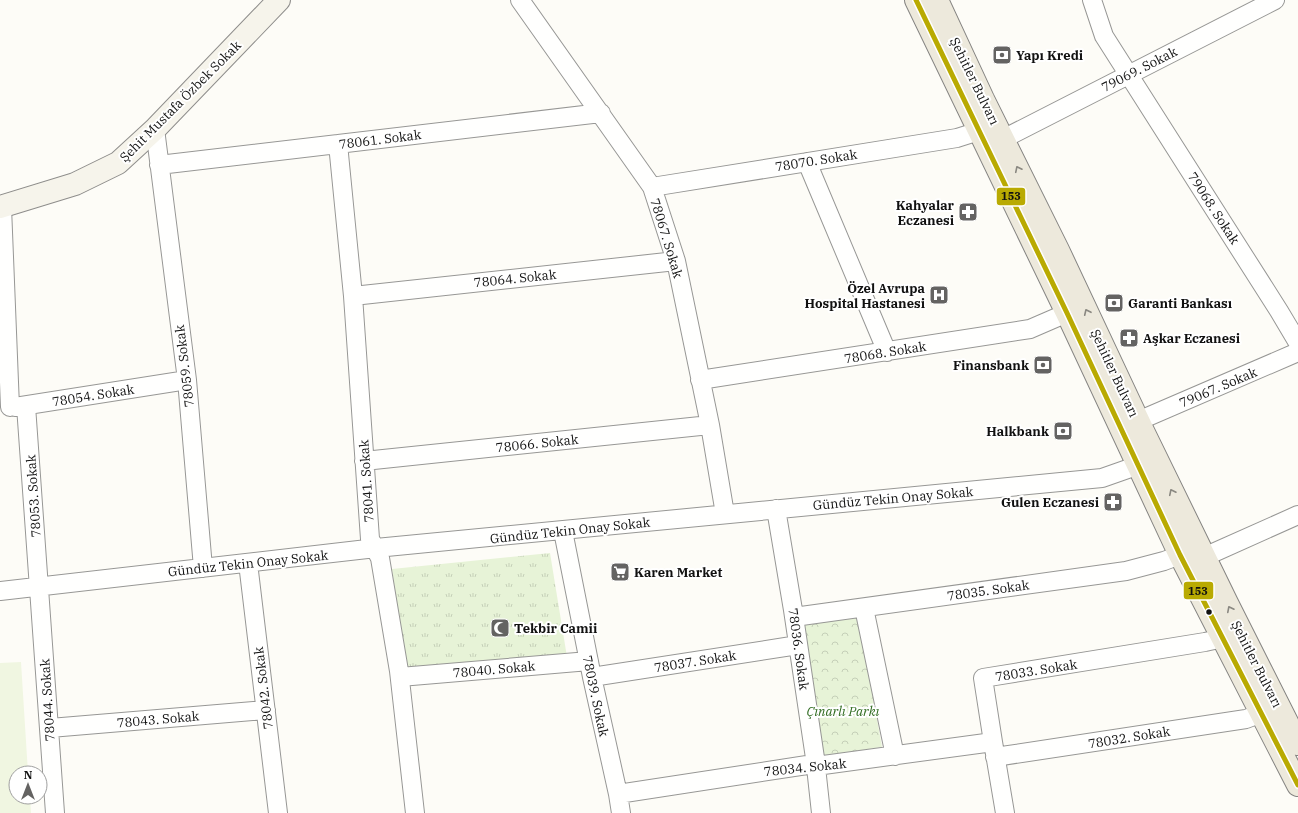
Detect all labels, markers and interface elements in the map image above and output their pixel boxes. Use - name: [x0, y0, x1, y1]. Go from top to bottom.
- street label: Şehitler Bulvarı: [946, 35, 1003, 128]
- street label: Şehit Mustafa Özbek Sokak: [116, 37, 245, 166]
- street label: 79069. Sokak: [1098, 43, 1180, 96]
- bank icon: Yapı Kredi: [991, 44, 1013, 66]
- place label: Yapı Kredi: [1016, 47, 1084, 64]
- street label: 78061. Sokak: [338, 126, 423, 153]
- street label: 78070. Sokak: [774, 146, 859, 175]
- one-way arrow: [1015, 166, 1023, 174]
- street label: 79068. Sokak: [1184, 169, 1243, 248]
- line badge: 153: [996, 187, 1026, 206]
- text: 153: [1001, 189, 1021, 203]
- street label: 78067. Sokak: [646, 196, 687, 281]
- place label: Kahyalar Eczanesi: [896, 197, 955, 229]
- pharmacy icon: Kahyalar Eczanesi: [957, 201, 979, 223]
- street label: 78064. Sokak: [473, 266, 557, 291]
- place label: Özel Avrupa Hospital Hastanesi: [804, 280, 926, 312]
- hospital icon: Özel Avrupa Hospital Hastanesi: [928, 284, 950, 306]
- bank icon: Garanti Bankası: [1103, 292, 1125, 314]
- place label: Garanti Bankası: [1128, 295, 1233, 312]
- one-way arrow: [1084, 308, 1092, 316]
- street label: 78059. Sokak: [171, 323, 198, 408]
- street label: Şehitler Bulvarı: [1087, 326, 1142, 420]
- pharmacy icon: Aşkar Eczanesi: [1118, 327, 1140, 349]
- place label: Aşkar Eczanesi: [1143, 330, 1241, 347]
- street label: 78068. Sokak: [843, 338, 928, 367]
- bank icon: Finansbank: [1032, 354, 1054, 376]
- place label: Finansbank: [953, 357, 1030, 374]
- street label: 79067. Sokak: [1177, 363, 1260, 411]
- street label: 78054. Sokak: [51, 381, 136, 410]
- bank icon: Halkbank: [1052, 420, 1074, 442]
- place label: Halkbank: [986, 423, 1050, 440]
- street label: 78066. Sokak: [495, 431, 579, 456]
- street label: 78041. Sokak: [355, 439, 378, 523]
- street label: 78053. Sokak: [22, 454, 45, 538]
- street label: Gündüz Tekin Onay Sokak: [812, 483, 974, 514]
- one-way arrow: [1170, 489, 1177, 497]
- pharmacy icon: Gulen Eczanesi: [1102, 491, 1124, 513]
- place label: Gulen Eczanesi: [1001, 494, 1100, 511]
- street label: Gündüz Tekin Onay Sokak: [489, 514, 651, 547]
- street label: Gündüz Tekin Onay Sokak: [167, 547, 329, 580]
- supermarket icon: Karen Market: [609, 561, 631, 583]
- place label: Karen Market: [634, 564, 722, 581]
- street label: 78035. Sokak: [946, 576, 1031, 605]
- line badge: 153: [1183, 581, 1214, 600]
- text: 153: [1188, 584, 1208, 598]
- one-way arrow: [1227, 606, 1235, 613]
- street label: 78036. Sokak: [784, 607, 813, 692]
- unlabelled marker: [1204, 607, 1214, 617]
- mosque icon: Tekbir Camii: [489, 617, 511, 639]
- street label: Şehitler Bulvarı: [1227, 618, 1286, 711]
- place label: Tekbir Camii: [514, 620, 598, 637]
- street label: 78042. Sokak: [250, 645, 277, 730]
- street label: 78037. Sokak: [653, 647, 738, 676]
- street label: 78039. Sokak: [579, 654, 613, 739]
- street label: 78033. Sokak: [994, 656, 1079, 685]
- street label: 78040. Sokak: [452, 657, 536, 682]
- street label: 78044. Sokak: [36, 658, 59, 742]
- park label: Çınarlı Parkı: [807, 703, 880, 720]
- street label: 78043. Sokak: [116, 707, 200, 732]
- street label: 78032. Sokak: [1087, 723, 1172, 752]
- street label: 78034. Sokak: [763, 755, 847, 780]
- north arrow: [8, 765, 48, 805]
- text: N: [24, 768, 33, 782]

